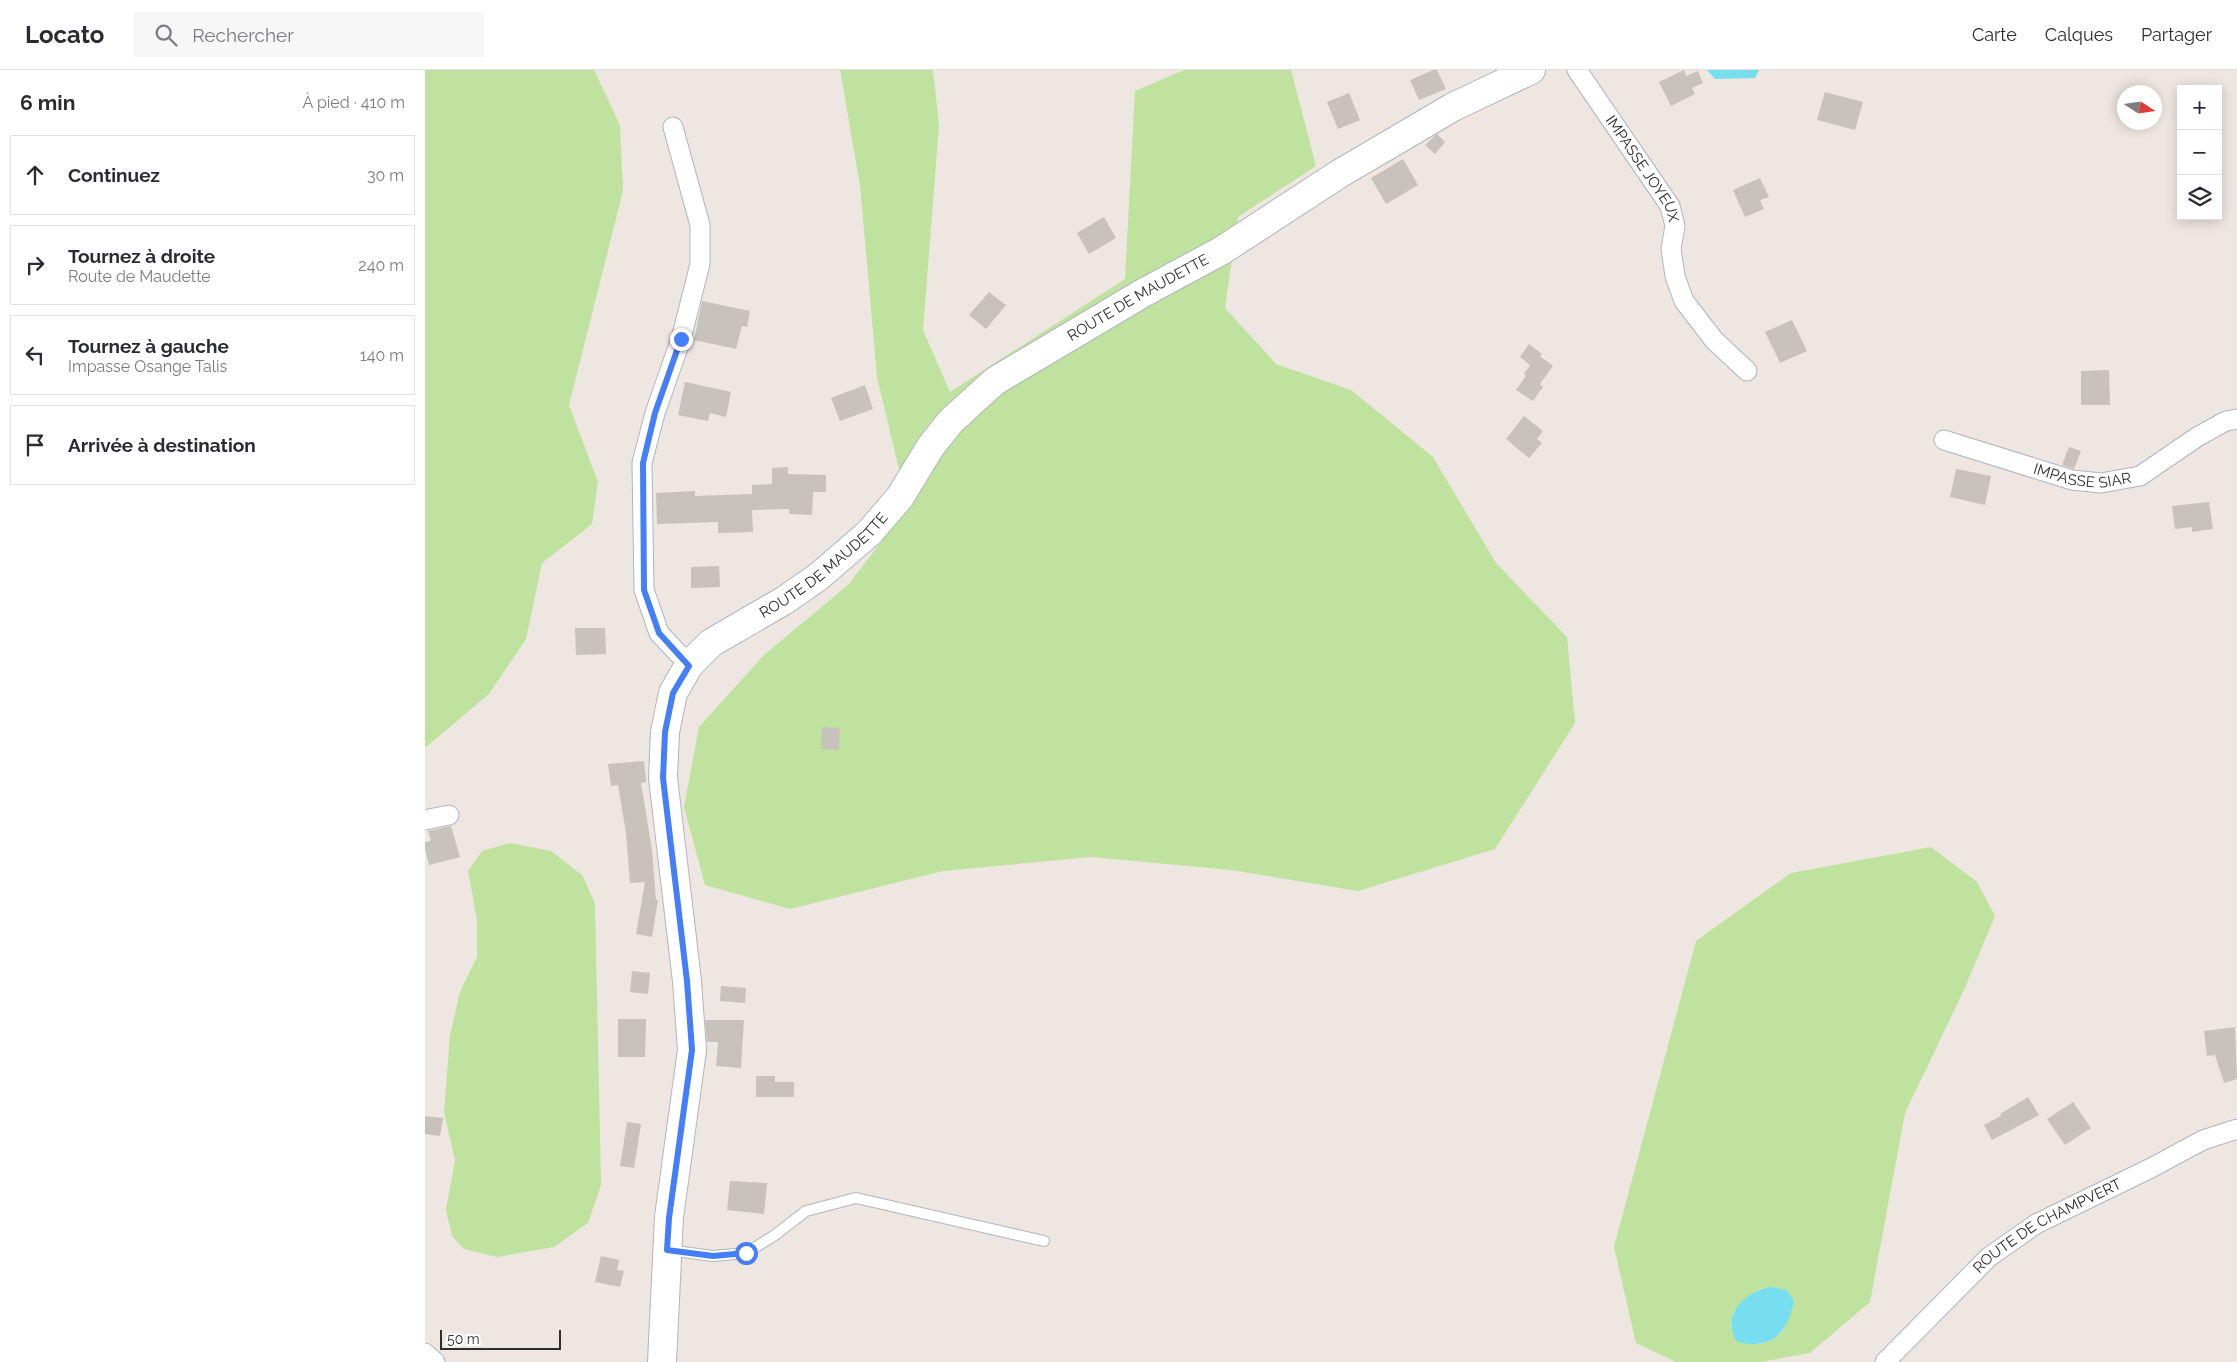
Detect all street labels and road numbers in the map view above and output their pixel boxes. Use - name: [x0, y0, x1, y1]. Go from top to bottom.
- street label: IMPASSE JOYEUX: [1602, 112, 1683, 224]
- street label: ROUTE DE MAUDETTE: [1064, 250, 1212, 345]
- street label: IMPASSE SIAR: [2031, 460, 2133, 492]
- street label: ROUTE DE MAUDETTE: [756, 509, 892, 622]
- street label: ROUTE DE CHAMPVERT: [1969, 1175, 2124, 1277]

